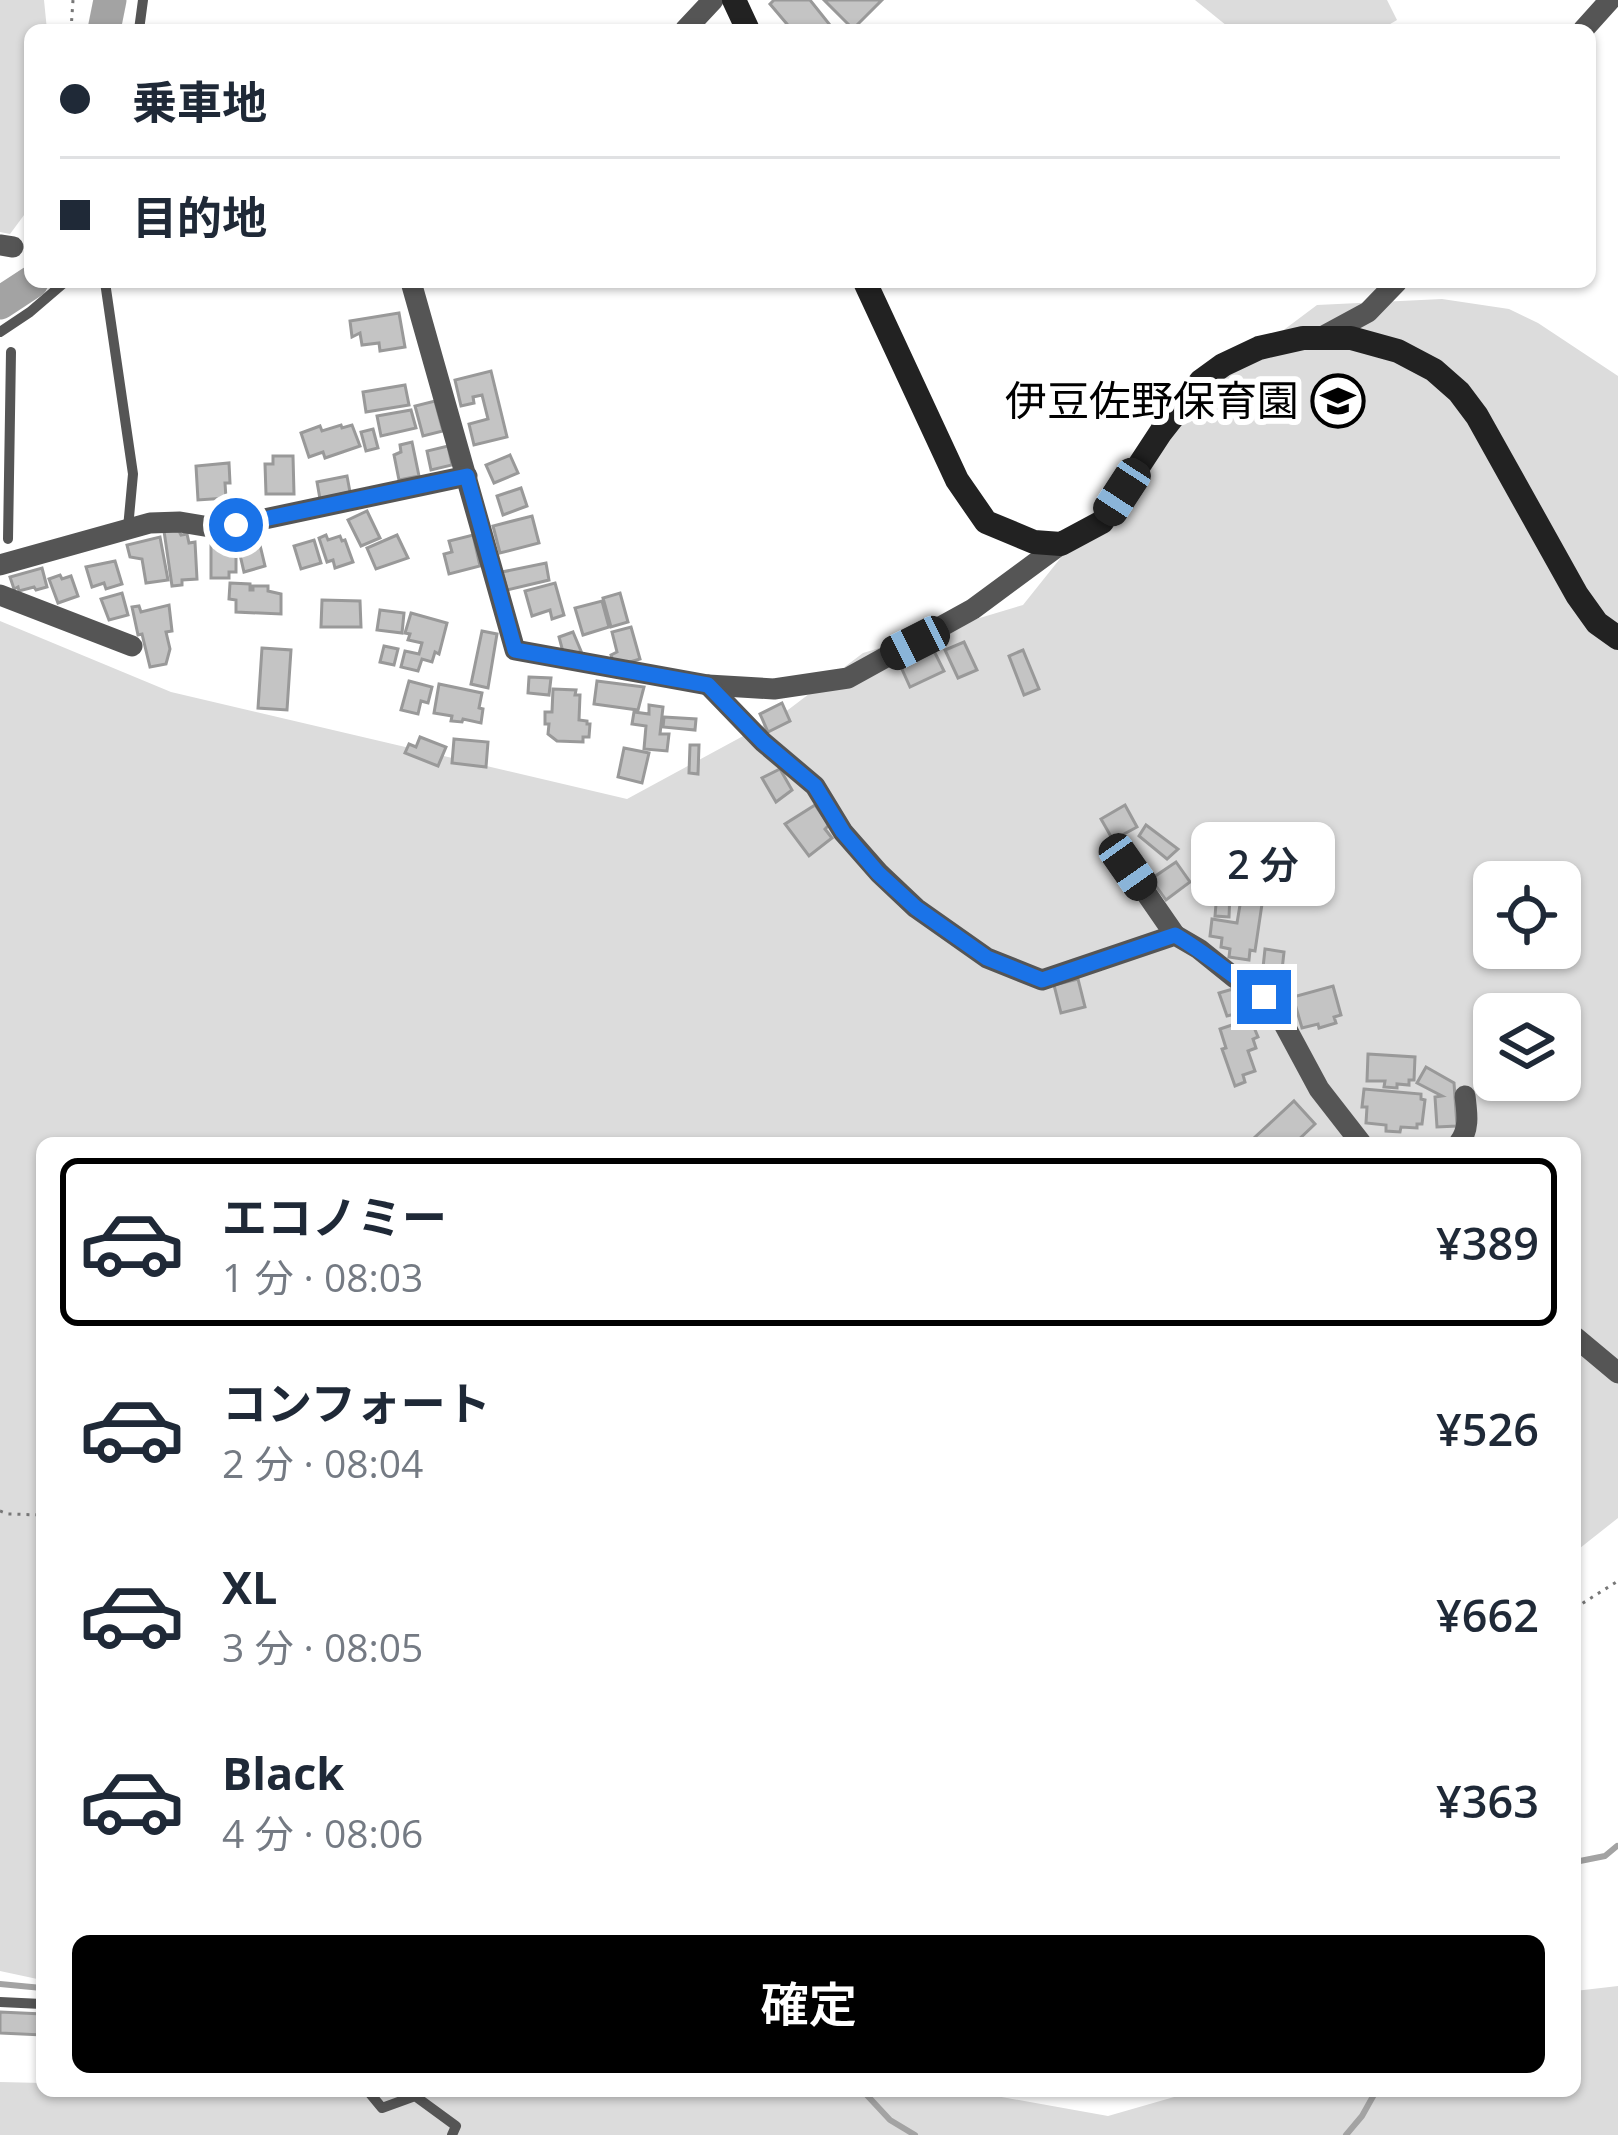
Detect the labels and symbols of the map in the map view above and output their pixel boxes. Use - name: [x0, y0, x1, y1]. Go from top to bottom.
- place label: 伊豆佐野保育園: [1005, 371, 1299, 428]
- school or university icon: 伊豆佐野保育園: [1310, 373, 1366, 429]
- car: [1087, 452, 1157, 532]
- route start: [209, 498, 263, 552]
- car: [875, 611, 955, 675]
- callout: 2 分: [1192, 823, 1336, 907]
- car: [1093, 827, 1163, 907]
- route end: [1237, 970, 1291, 1024]

